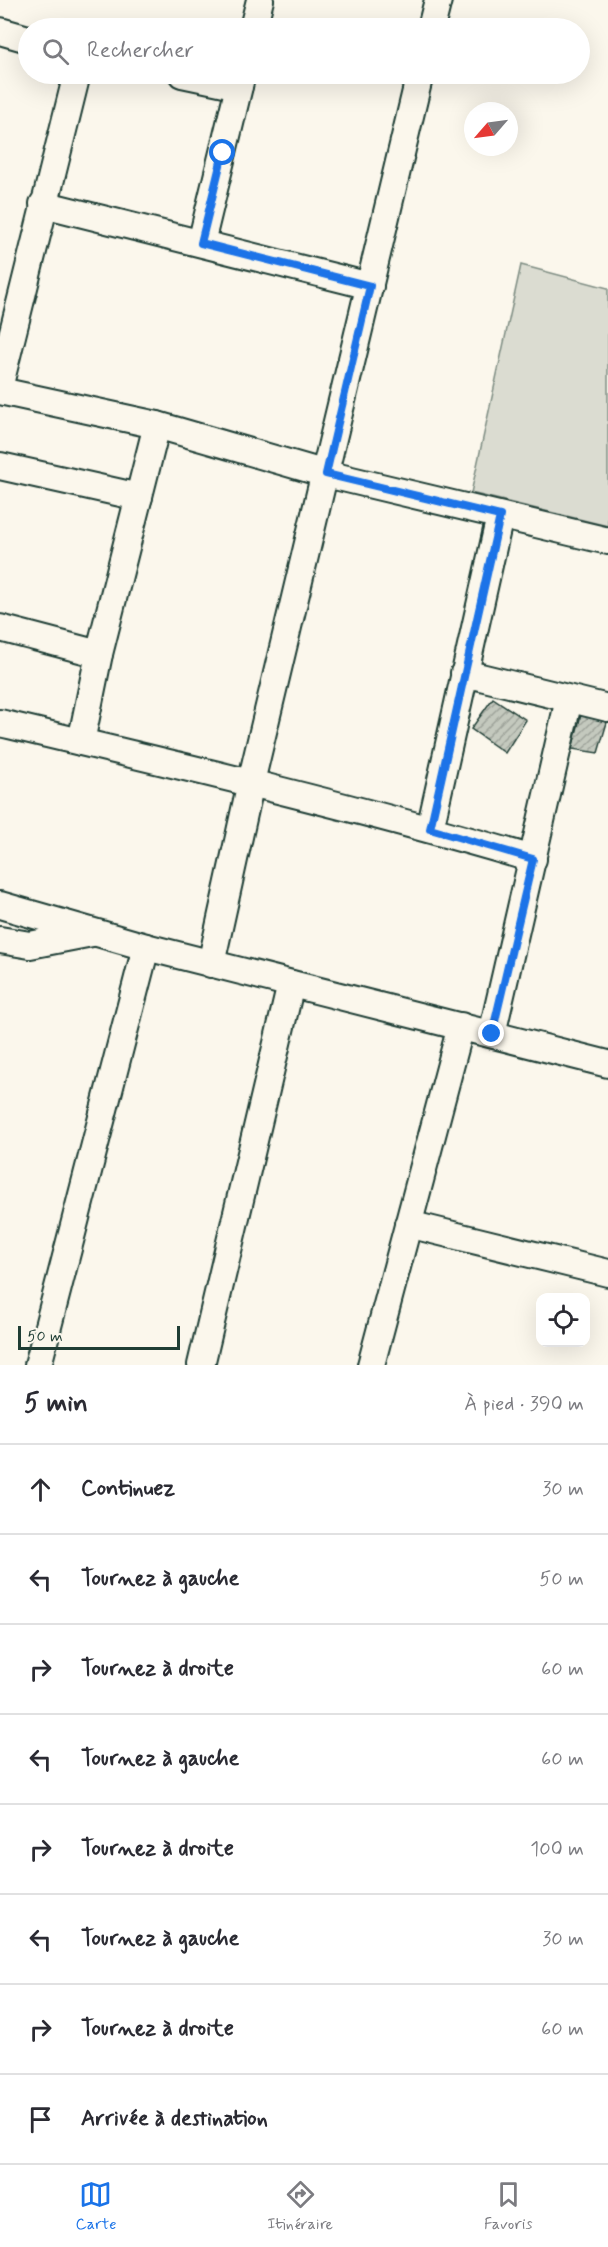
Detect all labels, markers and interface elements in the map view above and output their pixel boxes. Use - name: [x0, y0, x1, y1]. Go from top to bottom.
- search box: [18, 18, 590, 84]
- icon: search: [39, 35, 72, 68]
- text: Rechercher: [87, 37, 194, 65]
- north arrow: [464, 102, 518, 156]
- route start: [209, 139, 235, 165]
- route end: [478, 1020, 504, 1046]
- map controls: [536, 1293, 590, 1347]
- button: locate: [536, 1293, 590, 1347]
- scale bar: [18, 1323, 180, 1350]
- text: 50 m: [27, 1326, 63, 1347]
- text: 5 min: [24, 1387, 88, 1421]
- text: À pied · 390 m: [464, 1391, 584, 1418]
- icon: ahead: [24, 1473, 57, 1506]
- text: Continuez: [81, 1475, 175, 1503]
- text: 30 m: [542, 1476, 584, 1503]
- icon: left: [24, 1563, 57, 1596]
- text: Tournez à gauche: [81, 1565, 239, 1593]
- text: 50 m: [539, 1566, 584, 1593]
- icon: right: [24, 1653, 57, 1686]
- text: Tournez à droite: [81, 1655, 234, 1683]
- text: 60 m: [541, 1656, 584, 1683]
- icon: left: [24, 1743, 57, 1776]
- text: Tournez à gauche: [81, 1745, 239, 1773]
- text: 60 m: [541, 1746, 584, 1773]
- icon: right: [24, 1833, 57, 1866]
- text: Tournez à droite: [81, 1835, 234, 1863]
- text: 100 m: [530, 1836, 584, 1863]
- icon: left: [24, 1923, 57, 1956]
- text: Tournez à gauche: [81, 1925, 239, 1953]
- text: 30 m: [542, 1926, 584, 1953]
- icon: right: [24, 2013, 57, 2046]
- text: Tournez à droite: [81, 2015, 234, 2043]
- text: 60 m: [541, 2016, 584, 2043]
- icon: arrive: [24, 2103, 57, 2136]
- text: Arrivée à destination: [81, 2105, 268, 2133]
- tab: Carte: [75, 2178, 116, 2235]
- tab: Itinéraire: [267, 2178, 333, 2235]
- tab: Favoris: [484, 2178, 533, 2235]

